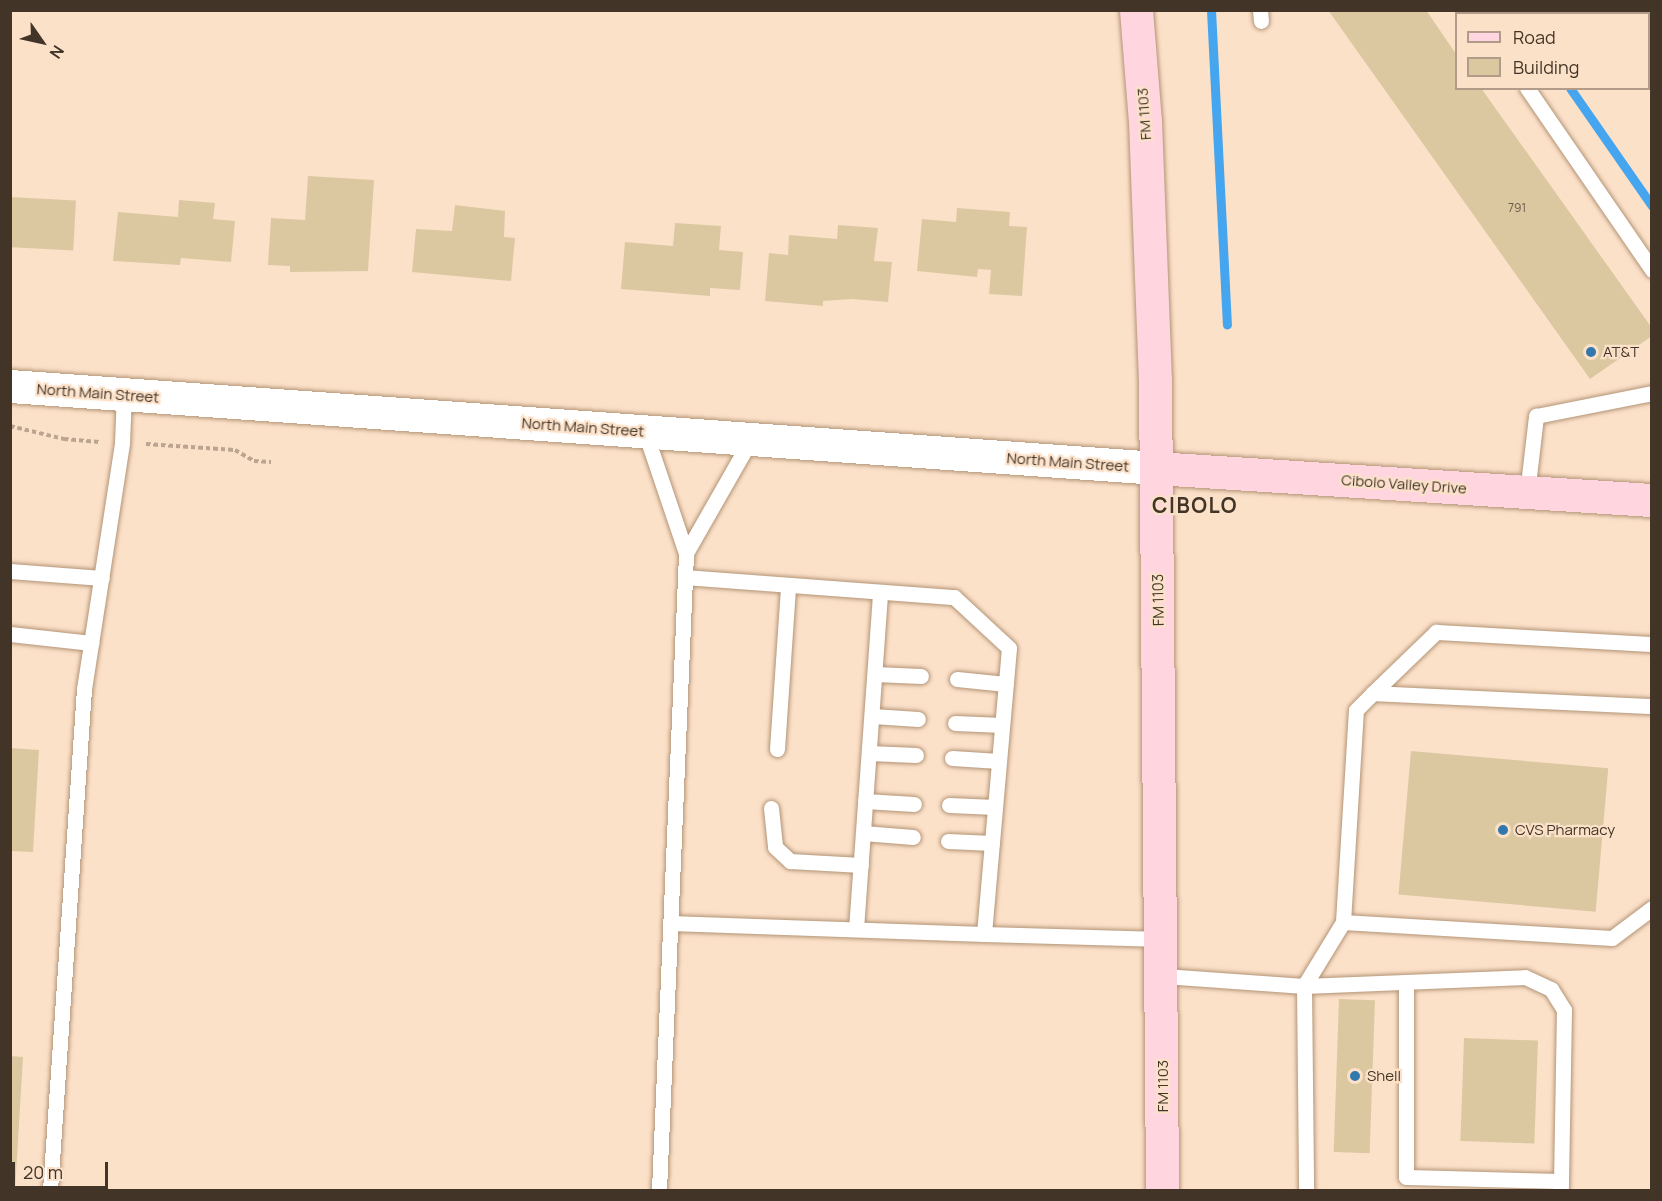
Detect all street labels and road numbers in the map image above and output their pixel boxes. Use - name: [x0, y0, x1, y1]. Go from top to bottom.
- street label: FM 1103: [1133, 87, 1155, 141]
- street label: North Main Street: [36, 380, 160, 406]
- street label: North Main Street: [521, 414, 645, 440]
- street label: North Main Street: [1006, 449, 1130, 475]
- street label: Cibolo Valley Drive: [1341, 471, 1467, 497]
- street label: FM 1103: [1149, 574, 1167, 626]
- street label: FM 1103: [1154, 1060, 1172, 1112]

